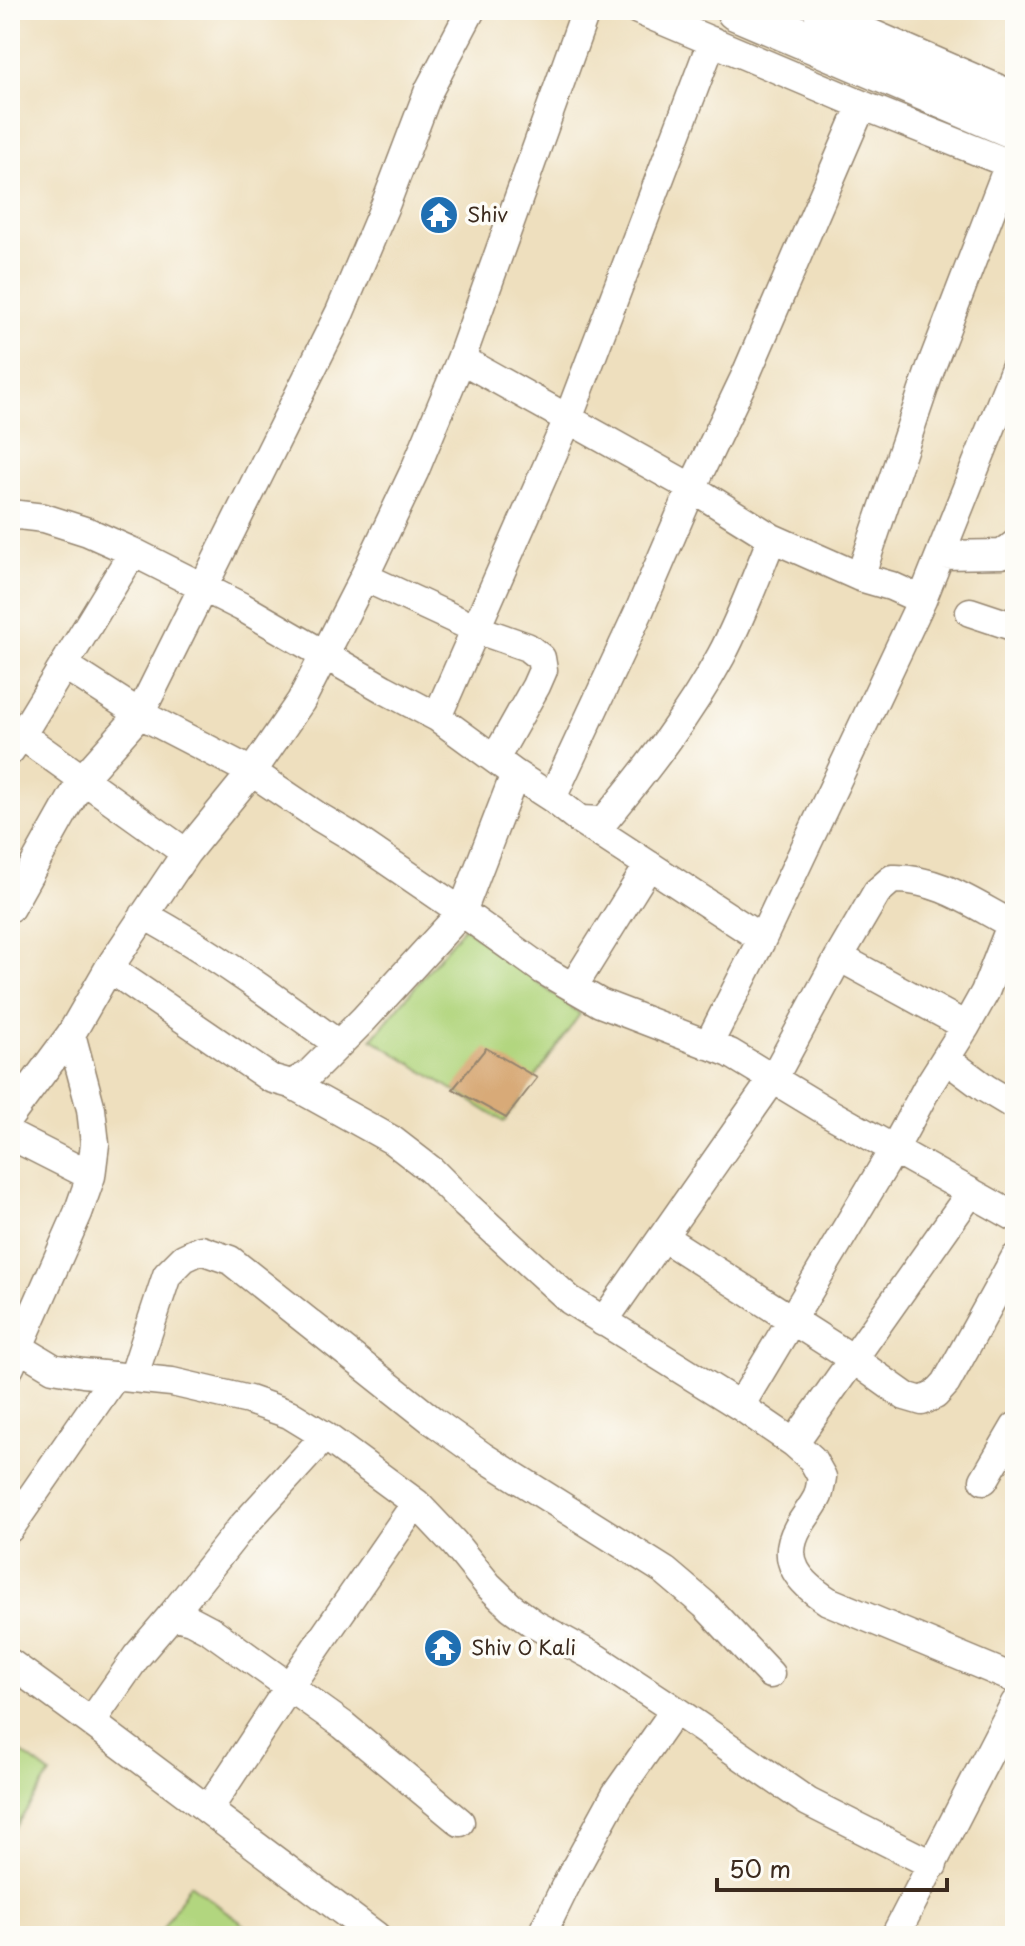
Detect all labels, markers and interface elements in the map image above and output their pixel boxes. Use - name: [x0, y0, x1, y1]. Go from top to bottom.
- temple icon: Shiv: [418, 194, 460, 236]
- place label: Shiv: [467, 199, 508, 229]
- temple icon: Shiv O Kali: [422, 1627, 464, 1669]
- place label: Shiv O Kali: [471, 1632, 576, 1662]
- scale bar: [717, 1842, 947, 1892]
- text: 50 m: [729, 1850, 791, 1886]

